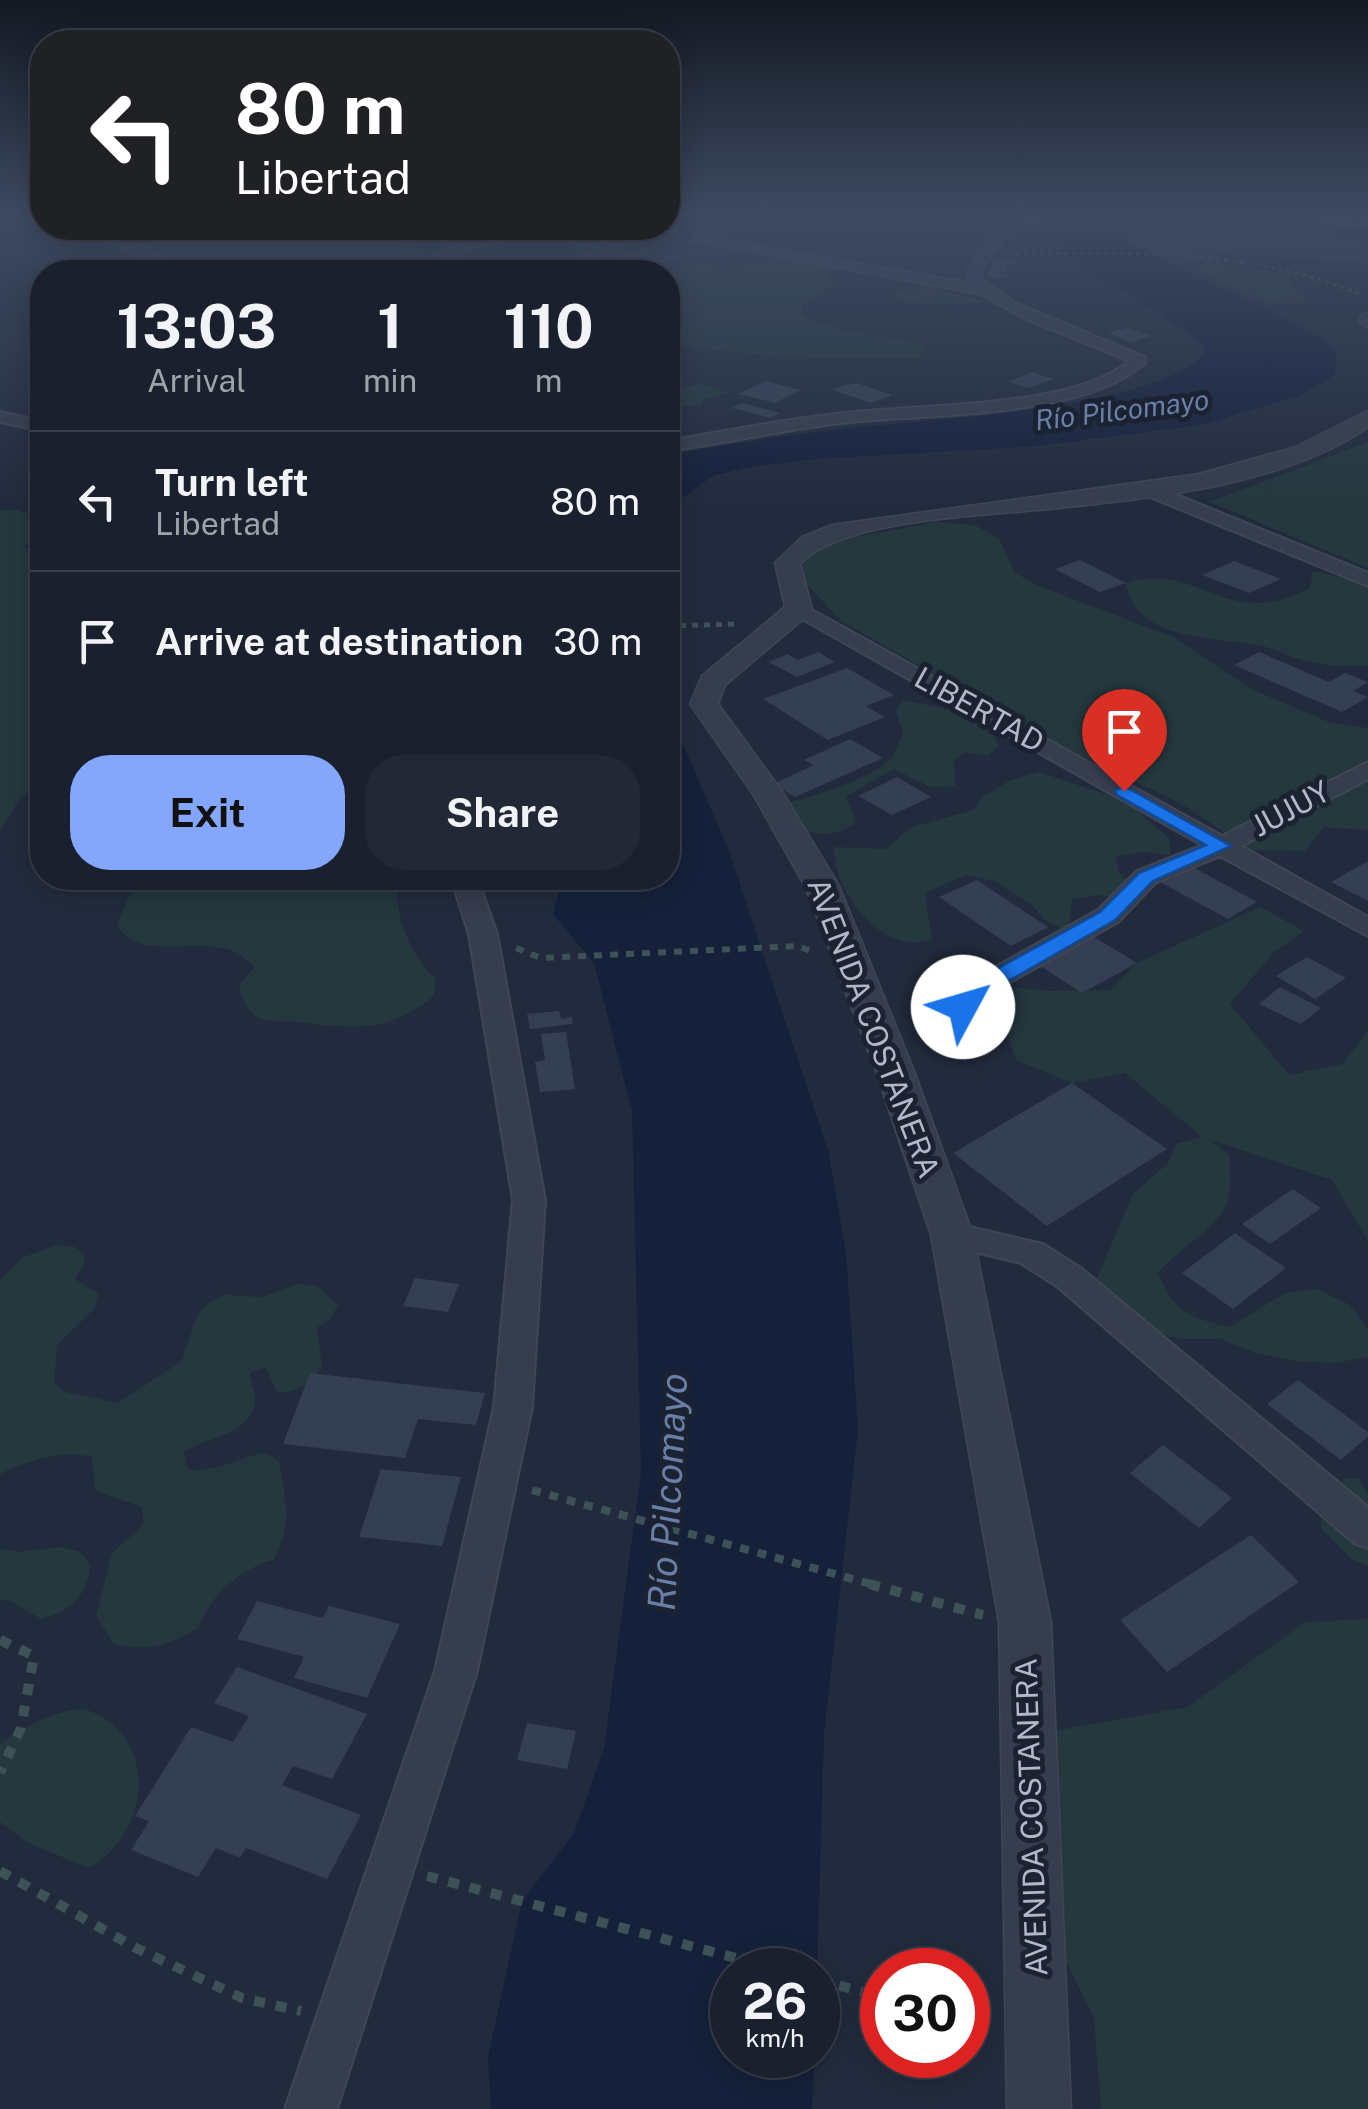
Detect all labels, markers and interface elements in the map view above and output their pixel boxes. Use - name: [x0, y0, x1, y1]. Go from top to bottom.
- text: 80 m: [235, 67, 405, 150]
- icon: left: [70, 70, 200, 200]
- text: Libertad: [235, 151, 411, 204]
- text: 13:03: [116, 291, 277, 362]
- text: 1: [377, 291, 403, 362]
- text: 110: [504, 291, 594, 362]
- text: Arrival: [147, 362, 246, 399]
- text: min: [363, 362, 417, 399]
- text: m: [535, 362, 562, 399]
- water label: Río Pilcomayo: [1033, 382, 1211, 437]
- text: Turn left: [155, 460, 309, 505]
- icon: left: [70, 474, 125, 529]
- text: 80 m: [550, 479, 640, 524]
- text: Libertad: [155, 505, 280, 542]
- icon: arrive: [70, 614, 125, 669]
- text: Arrive at destination: [155, 619, 523, 664]
- text: 30 m: [553, 619, 642, 664]
- street label: LIBERTAD: [909, 659, 1050, 759]
- pin: [1082, 689, 1167, 792]
- icon: arrive: [1097, 704, 1152, 759]
- button: Exit: [70, 755, 345, 870]
- button: Share: [365, 755, 640, 870]
- street label: JUJUY: [1245, 773, 1336, 844]
- street label: AVENIDA COSTANERA: [800, 873, 948, 1183]
- position arrow: [911, 955, 1015, 1059]
- water label: Río Pilcomayo: [639, 1372, 696, 1612]
- street label: AVENIDA COSTANERA: [1007, 1657, 1055, 1977]
- speed limit sign: 30: [860, 1948, 990, 2078]
- text: 26: [743, 1971, 807, 2030]
- text: km/h: [746, 2023, 804, 2053]

